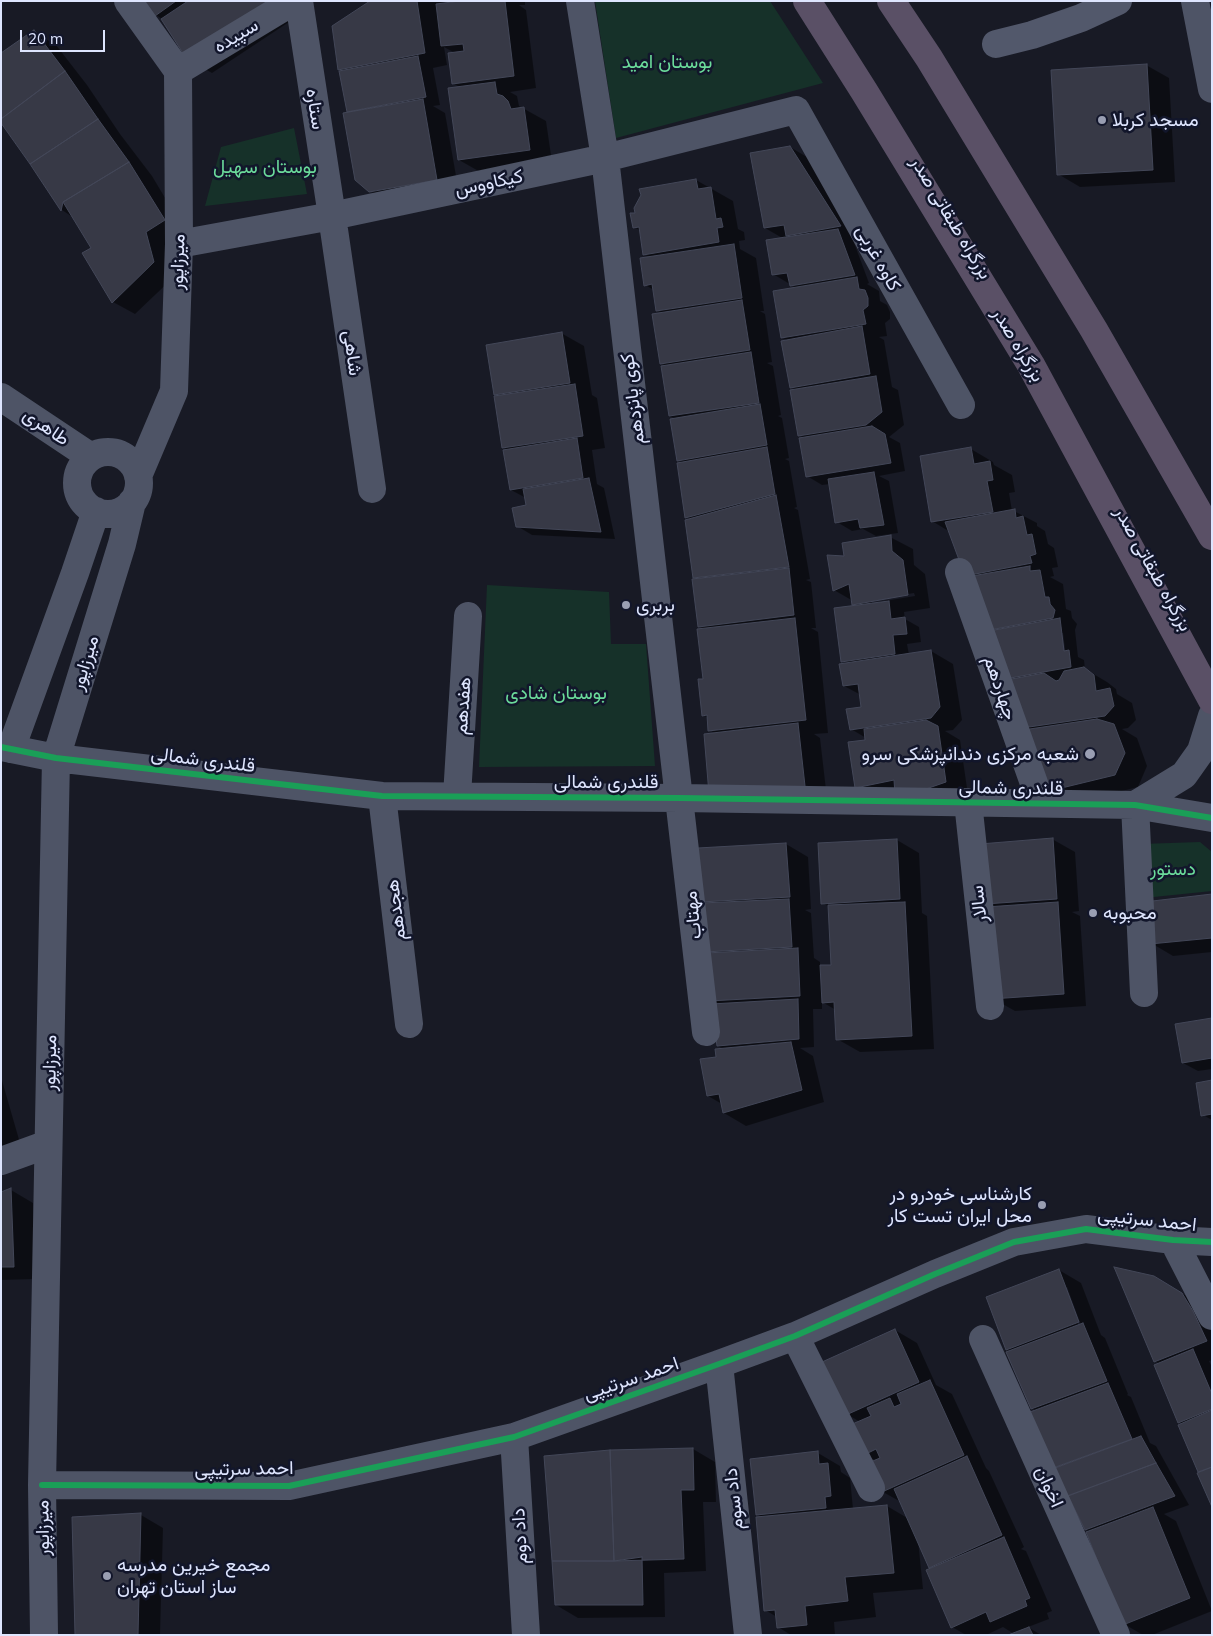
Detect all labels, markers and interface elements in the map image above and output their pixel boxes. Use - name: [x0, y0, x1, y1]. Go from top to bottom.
- street label: سپیده: [209, 14, 263, 58]
- scale bar: [22, 20, 108, 52]
- text: 20 m: [28, 29, 63, 48]
- park label: بوستان امید: [622, 51, 712, 73]
- street label: ستاره: [301, 87, 329, 131]
- place label: مسجد کربلا: [1112, 109, 1199, 131]
- marker: مسجد کربلا: [1096, 114, 1108, 126]
- street label: بزرگراه طبقاتی صدر: [905, 153, 997, 283]
- park label: بوستان سهیل: [213, 156, 317, 178]
- street label: کیکاووس: [453, 165, 525, 201]
- street label: کاوه غربی: [851, 221, 905, 295]
- street label: میرزاپور: [166, 234, 190, 290]
- street label: بزرگراه صدر: [987, 304, 1049, 386]
- street label: شاهی: [338, 329, 366, 377]
- street label: کوی پانزدهم: [616, 352, 650, 446]
- street label: طاهری: [18, 403, 74, 451]
- street label: بزرگراه طبقاتی صدر: [1109, 503, 1197, 635]
- place label: بربری: [636, 594, 675, 616]
- marker: بربری: [620, 599, 632, 611]
- street label: میرزاپور: [66, 633, 104, 693]
- street label: چهاردهم: [978, 653, 1022, 723]
- street label: هفدهم: [450, 676, 476, 736]
- park label: بوستان شادی: [505, 682, 607, 704]
- street label: قلندری شمالی: [150, 742, 256, 778]
- place label: شعبه مرکزی دندانپزشکی سرو: [862, 743, 1079, 765]
- marker: شعبه مرکزی دندانپزشکی سرو: [1083, 747, 1097, 761]
- street label: قلندری شمالی: [554, 771, 658, 793]
- street label: قلندری شمالی: [958, 776, 1064, 800]
- park label: دستور: [1150, 858, 1196, 880]
- street label: هجدهم: [381, 878, 411, 942]
- street label: سالار: [966, 884, 992, 924]
- street label: مهتاب: [679, 890, 707, 940]
- place label: محبوبه: [1103, 902, 1157, 924]
- marker: محبوبه: [1087, 907, 1099, 919]
- street label: میرزاپور: [38, 1035, 62, 1091]
- place label: کارشناسی خودرو در محل ایران تست کار: [888, 1183, 1032, 1227]
- marker: کارشناسی خودرو در محل ایران تست کار: [1036, 1199, 1048, 1211]
- street label: احمد سرتیپی: [1096, 1203, 1198, 1237]
- street label: احمد سرتیپی: [580, 1352, 682, 1406]
- street label: احمد سرتیپی: [194, 1457, 294, 1481]
- street label: اخوان: [1030, 1463, 1068, 1511]
- street label: داد سوم: [719, 1467, 749, 1531]
- street label: میرزاپور: [31, 1500, 55, 1556]
- street label: داد دوم: [507, 1507, 533, 1565]
- place label: مجمع خیرین مدرسه ساز استان تهران: [117, 1554, 270, 1598]
- marker: مجمع خیرین مدرسه ساز استان تهران: [101, 1570, 113, 1582]

